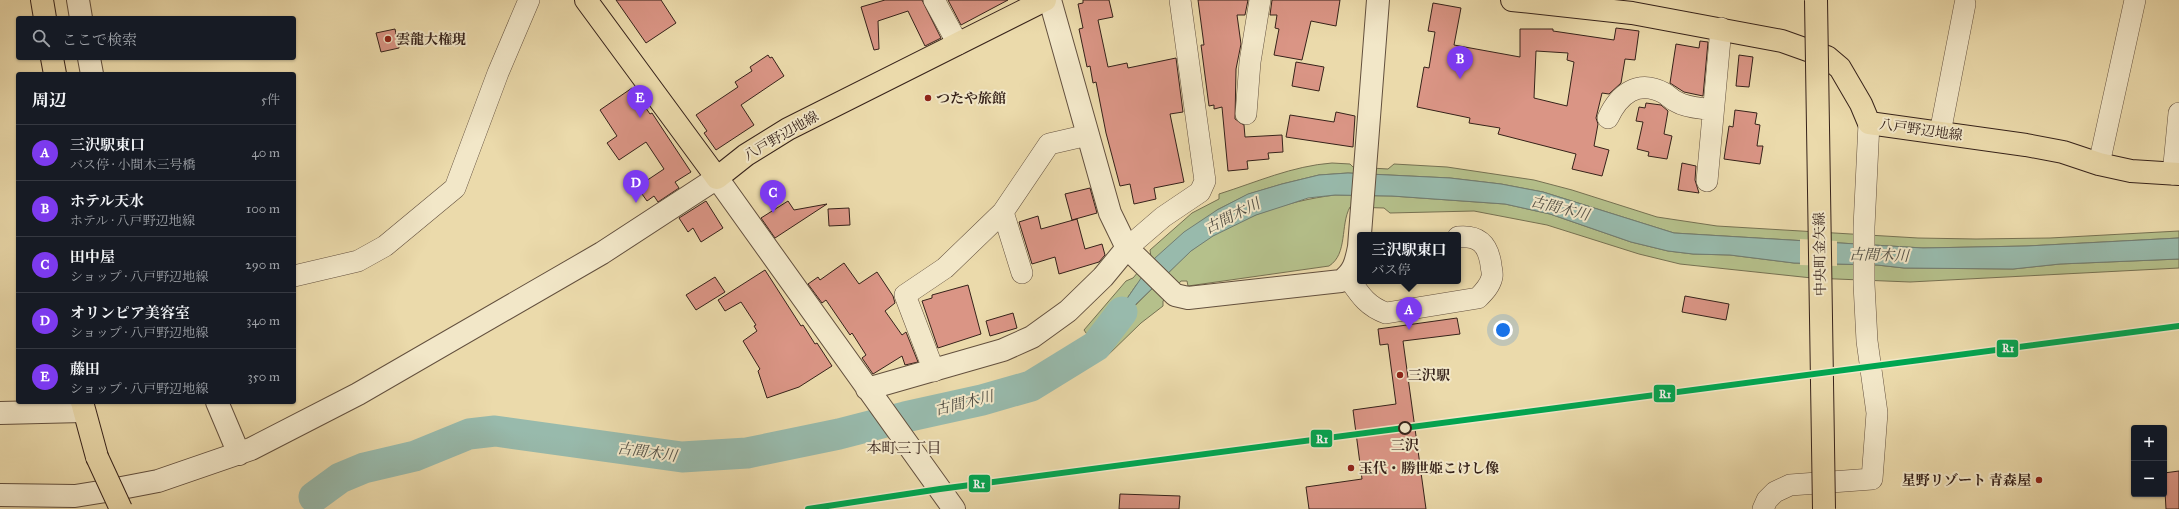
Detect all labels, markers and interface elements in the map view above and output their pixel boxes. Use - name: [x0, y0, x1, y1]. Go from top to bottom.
- search box: [16, 16, 296, 60]
- icon: search: [30, 27, 52, 49]
- text: ここで検索: [62, 31, 137, 49]
- place label: 雲龍大権現: [396, 31, 466, 48]
- marker: 雲龍大権現: [383, 34, 393, 44]
- pin: B: [1447, 46, 1473, 79]
- pin: E: [627, 85, 653, 118]
- text: 周辺: [32, 90, 66, 111]
- place label: つたや旅館: [936, 90, 1006, 107]
- text: 5件: [261, 92, 280, 108]
- marker: つたや旅館: [923, 93, 933, 103]
- street label: 八戸野辺地線: [740, 108, 822, 164]
- street label: 八戸野辺地線: [1878, 116, 1964, 144]
- text: 三沢駅東口: [70, 136, 145, 154]
- text: A: [41, 145, 49, 161]
- text: 40 m: [251, 145, 280, 161]
- text: バス停 · 小間木三号橋: [70, 157, 195, 173]
- pin: D: [623, 170, 649, 203]
- pin: C: [760, 180, 786, 213]
- text: ホテル天水: [70, 192, 144, 210]
- water label: 古間木川: [1529, 192, 1593, 224]
- water label: 古間木川: [1201, 193, 1265, 238]
- text: B: [41, 201, 49, 217]
- text: 100 m: [246, 201, 280, 217]
- street label: 中央町金矢線: [1811, 212, 1829, 296]
- text: ホテル · 八戸野辺地線: [70, 213, 195, 229]
- popup: [1357, 232, 1461, 284]
- text: 三沢駅東口: [1371, 241, 1447, 259]
- water label: 古間木川: [1849, 245, 1911, 265]
- text: 田中屋: [70, 248, 115, 266]
- text: C: [41, 257, 49, 273]
- text: 290 m: [245, 257, 280, 273]
- text: バス停: [1371, 262, 1411, 278]
- text: ショップ · 八戸野辺地線: [70, 269, 208, 285]
- pin: A: [1396, 297, 1422, 330]
- text: オリンピア美容室: [70, 304, 190, 322]
- text: D: [40, 313, 50, 329]
- text: 340 m: [246, 313, 280, 329]
- your location: [1493, 320, 1513, 340]
- text: ショップ · 八戸野辺地線: [70, 325, 208, 341]
- line badge: R1: [1996, 339, 2019, 358]
- text: R1: [2002, 342, 2015, 355]
- text: 藤田: [70, 360, 100, 378]
- place label: 三沢駅: [1408, 367, 1450, 384]
- text: E: [40, 369, 50, 385]
- text: 350 m: [247, 369, 280, 385]
- marker: 三沢駅: [1395, 370, 1405, 380]
- text: ショップ · 八戸野辺地線: [70, 381, 208, 397]
- line badge: R1: [1653, 384, 1676, 403]
- water label: 古間木川: [933, 387, 997, 419]
- text: R1: [1659, 388, 1672, 401]
- marker: 三沢: [1398, 421, 1412, 435]
- map controls: [2131, 425, 2167, 497]
- button: +: [2131, 425, 2167, 461]
- line badge: R1: [1310, 429, 1333, 448]
- text: R1: [1316, 433, 1329, 446]
- place label: 三沢: [1391, 437, 1419, 454]
- water label: 古間木川: [616, 439, 680, 465]
- district label: 本町三丁目: [866, 439, 942, 457]
- place label: 玉代・勝世姫こけし像: [1359, 460, 1499, 477]
- button: −: [2131, 461, 2167, 497]
- marker: 玉代・勝世姫こけし像: [1346, 463, 1356, 473]
- place label: 星野リゾート 青森屋: [1902, 472, 2031, 489]
- line badge: R1: [968, 474, 991, 493]
- marker: 星野リゾート 青森屋: [2034, 475, 2044, 485]
- text: R1: [973, 478, 986, 491]

